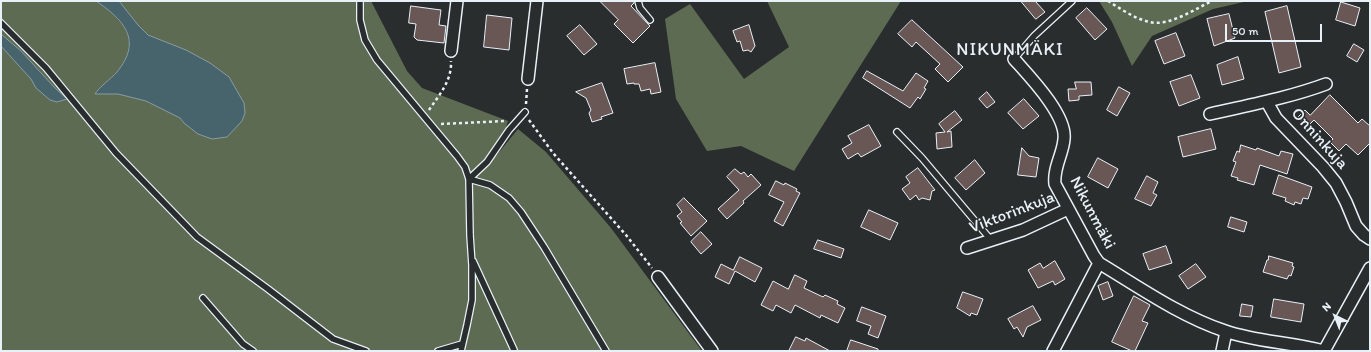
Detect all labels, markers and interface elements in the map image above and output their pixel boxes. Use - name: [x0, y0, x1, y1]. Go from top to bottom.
- scale bar: [1227, 16, 1324, 42]
- text: 50 m: [1232, 24, 1258, 38]
- district label: NIKUNMÄKI: [957, 39, 1063, 61]
- street label: Onninkuja: [1286, 104, 1352, 174]
- street label: Nikunmäki: [1064, 173, 1120, 253]
- street label: Viktorinkuja: [967, 187, 1057, 239]
- north arrow: [1315, 296, 1355, 336]
- text: N: [1319, 300, 1334, 314]

